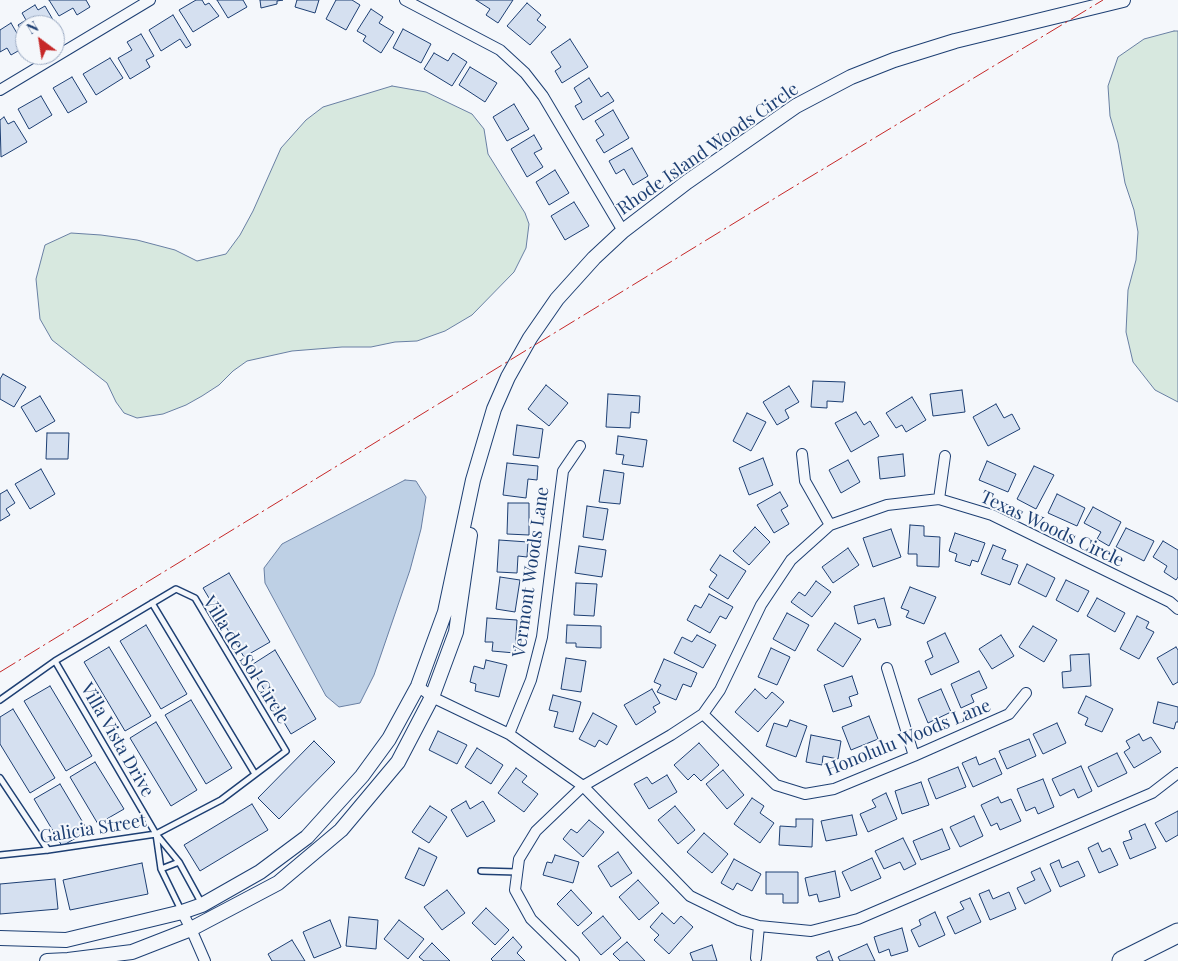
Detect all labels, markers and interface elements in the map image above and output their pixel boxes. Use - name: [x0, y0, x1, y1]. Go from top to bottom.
- north arrow: [15, 15, 65, 65]
- text: N: [23, 17, 42, 38]
- street label: Rhode Island Woods Circle: [613, 78, 803, 220]
- street label: Vermont Woods Lane: [508, 485, 554, 659]
- street label: Texas Woods Circle: [977, 486, 1127, 572]
- street label: Villa del Sol Circle: [198, 592, 294, 728]
- street label: Villa Vista Drive: [76, 679, 158, 801]
- street label: Honolulu Woods Lane: [822, 695, 994, 781]
- street label: Galicia Street: [38, 810, 148, 848]

